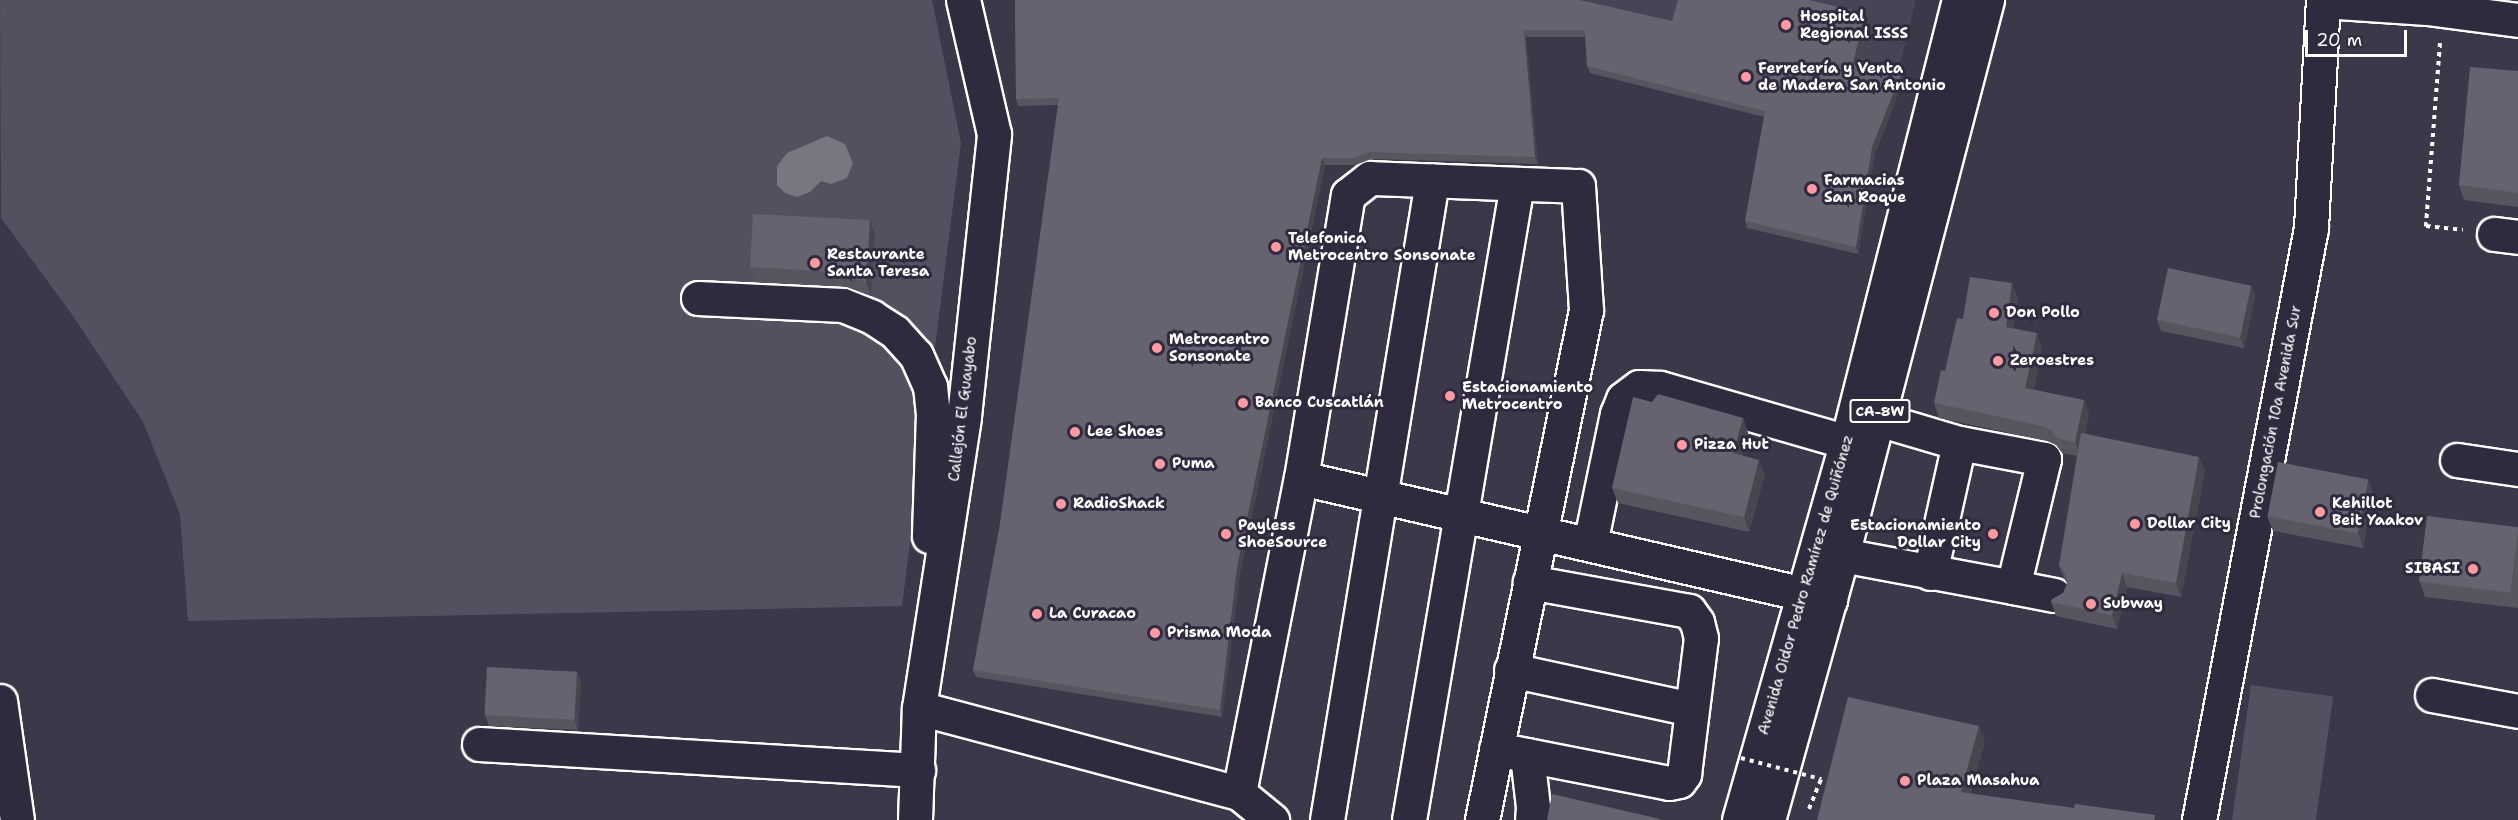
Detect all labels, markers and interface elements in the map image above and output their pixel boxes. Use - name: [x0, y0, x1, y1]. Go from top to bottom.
- place label: Hospital Regional ISSS: [1800, 7, 1908, 42]
- marker: Hospital Regional ISSS: [1777, 16, 1795, 34]
- scale bar: [2308, 18, 2410, 56]
- text: 20 m: [2316, 28, 2362, 52]
- place label: Ferretería y Venta de Madera San Antonio: [1758, 59, 1946, 94]
- marker: Ferretería y Venta de Madera San Antonio: [1739, 70, 1753, 84]
- place label: Farmacias San Roque: [1824, 171, 1906, 206]
- marker: Farmacias San Roque: [1805, 182, 1819, 196]
- place label: Telefonica Metrocentro Sonsonate: [1288, 229, 1476, 264]
- marker: Telefonica Metrocentro Sonsonate: [1269, 240, 1283, 254]
- place label: Restaurante Santa Teresa: [827, 245, 929, 280]
- marker: Restaurante Santa Teresa: [808, 256, 822, 270]
- place label: Don Pollo: [2006, 304, 2080, 322]
- street label: Prolongación 10a Avenida Sur: [2246, 304, 2306, 520]
- marker: Don Pollo: [1987, 306, 2001, 320]
- place label: Metrocentro Sonsonate: [1169, 330, 1269, 365]
- street label: Callejón El Guayabo: [945, 335, 981, 483]
- marker: Metrocentro Sonsonate: [1150, 341, 1164, 355]
- place label: Zeroestres: [2010, 352, 2094, 370]
- marker: Zeroestres: [1991, 354, 2005, 368]
- place label: Estacionamiento Metrocentro: [1462, 378, 1593, 413]
- marker: Estacionamiento Metrocentro: [1443, 389, 1457, 403]
- place label: Banco Cuscatlán: [1255, 394, 1384, 412]
- marker: Banco Cuscatlán: [1236, 396, 1250, 410]
- road number: CA-8W: [1848, 400, 1912, 422]
- place label: Lee Shoes: [1087, 423, 1163, 441]
- marker: Lee Shoes: [1068, 425, 1082, 439]
- street label: Avenida Oidor Pedro Ramírez de Quiñónez: [1754, 433, 1858, 737]
- place label: Pizza Hut: [1694, 436, 1769, 454]
- marker: Pizza Hut: [1675, 438, 1689, 452]
- place label: Puma: [1172, 455, 1215, 473]
- marker: Puma: [1153, 457, 1167, 471]
- place label: Kehillot Beit Yaakov: [2332, 494, 2423, 529]
- place label: RadioShack: [1073, 495, 1165, 513]
- marker: RadioShack: [1054, 497, 1068, 511]
- marker: Kehillot Beit Yaakov: [2313, 505, 2327, 519]
- place label: Dollar City: [2147, 515, 2231, 533]
- place label: Payless ShoeSource: [1238, 516, 1327, 551]
- place label: Estacionamiento Dollar City: [1850, 516, 1981, 551]
- marker: Dollar City: [2128, 517, 2142, 531]
- marker: Payless ShoeSource: [1219, 527, 1233, 541]
- marker: Estacionamiento Dollar City: [1986, 527, 2000, 541]
- place label: SIBASI: [2405, 560, 2460, 578]
- marker: SIBASI: [2464, 560, 2482, 578]
- place label: Subway: [2103, 595, 2163, 613]
- marker: Subway: [2084, 597, 2098, 611]
- place label: La Curacao: [1049, 605, 1136, 623]
- marker: La Curacao: [1030, 607, 1044, 621]
- place label: Prisma Moda: [1167, 624, 1271, 642]
- marker: Prisma Moda: [1148, 626, 1162, 640]
- place label: Plaza Masahua: [1917, 772, 2040, 790]
- marker: Plaza Masahua: [1898, 774, 1912, 788]

